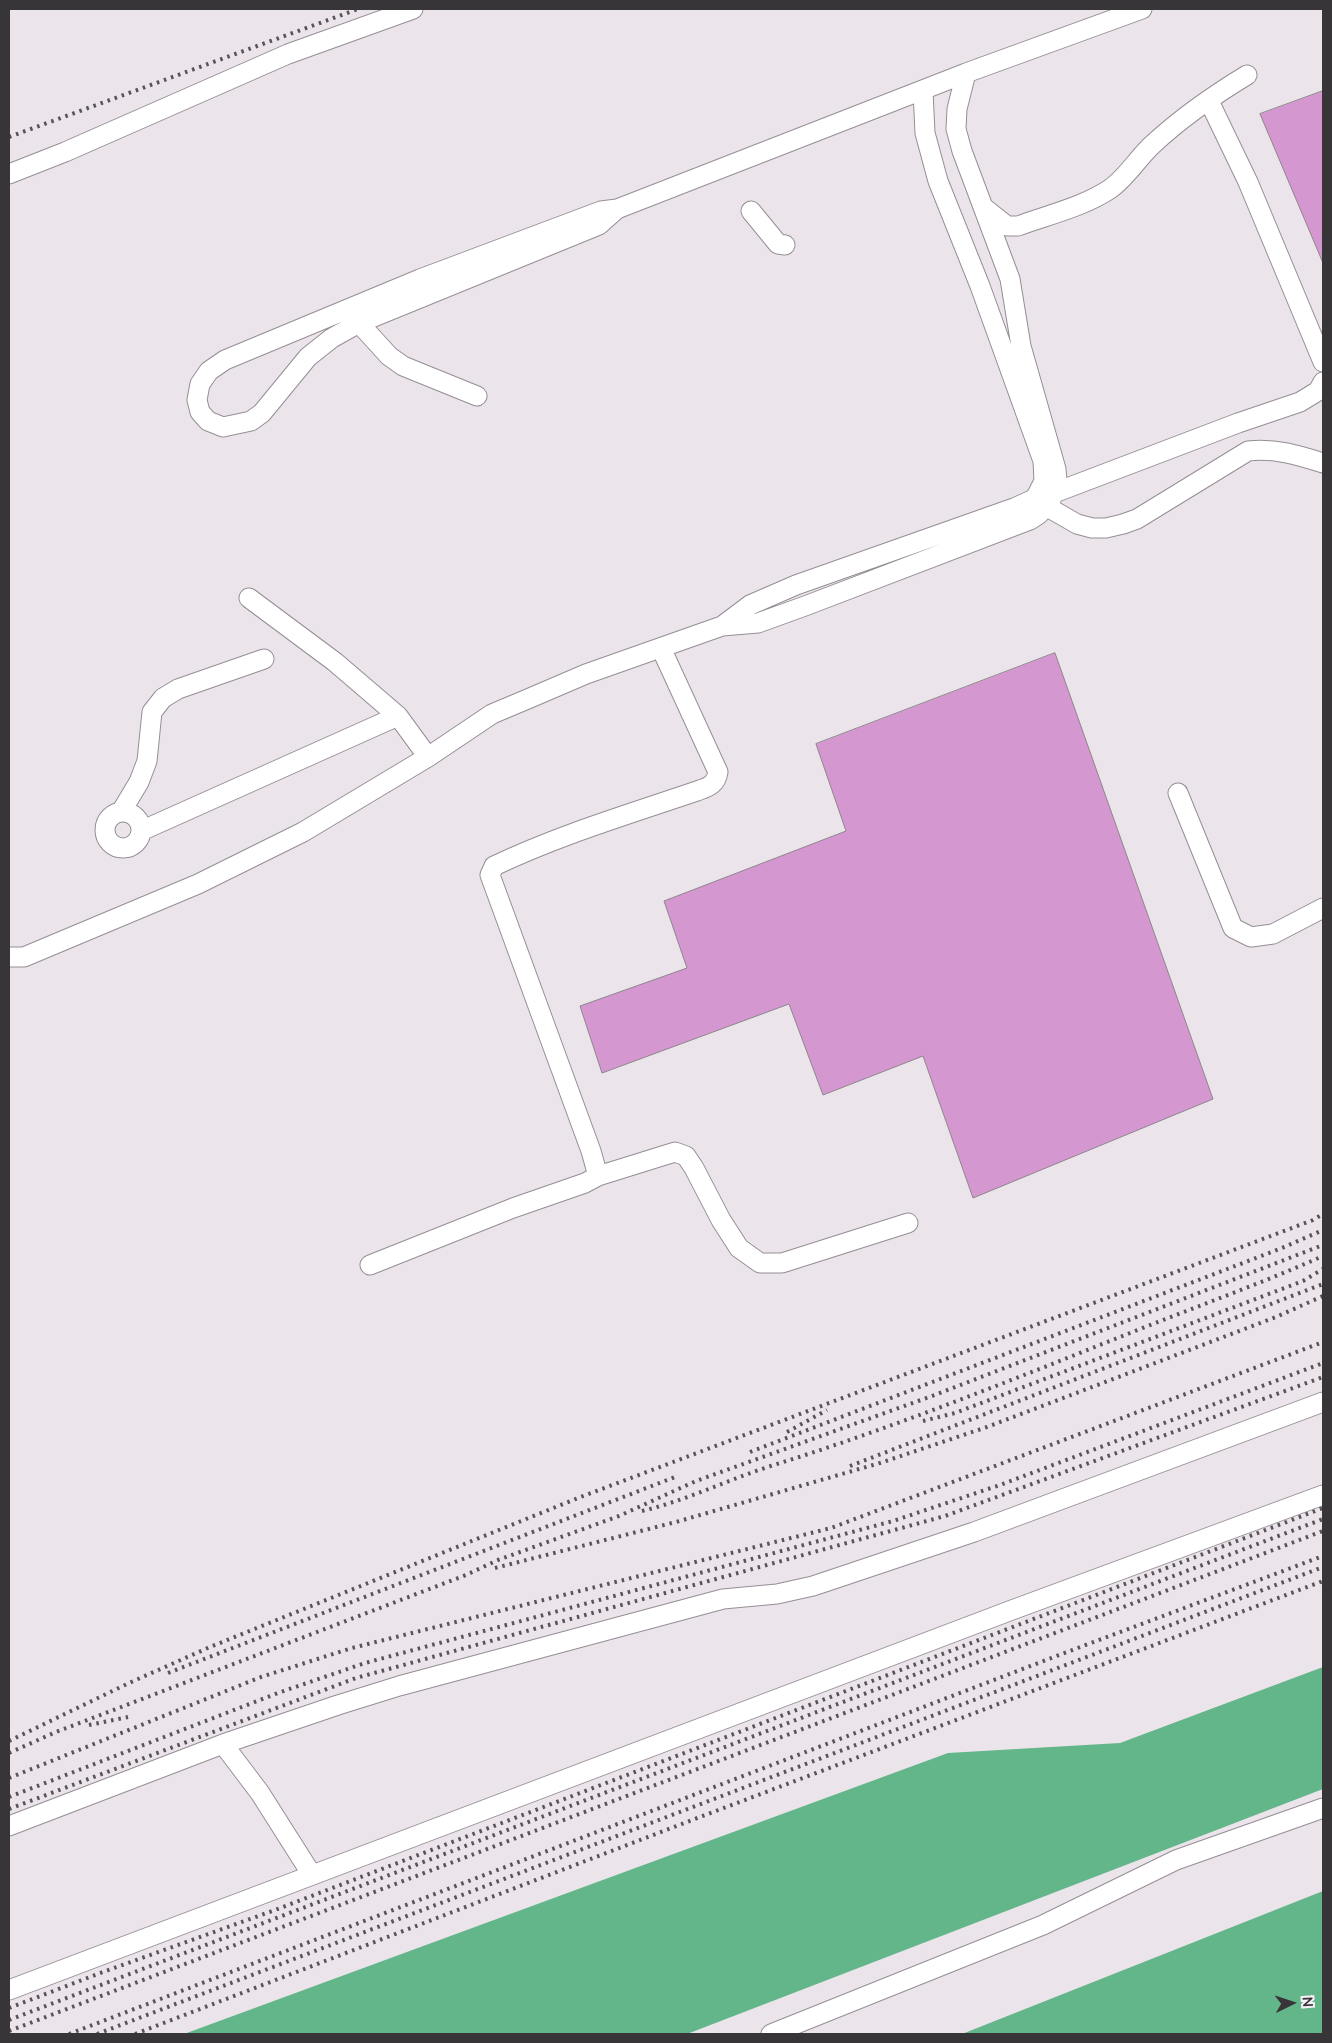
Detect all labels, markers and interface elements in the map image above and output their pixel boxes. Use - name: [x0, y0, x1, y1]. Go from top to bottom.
- north arrow: [1267, 1978, 1317, 2028]
- text: N: [1298, 1996, 1317, 2008]

